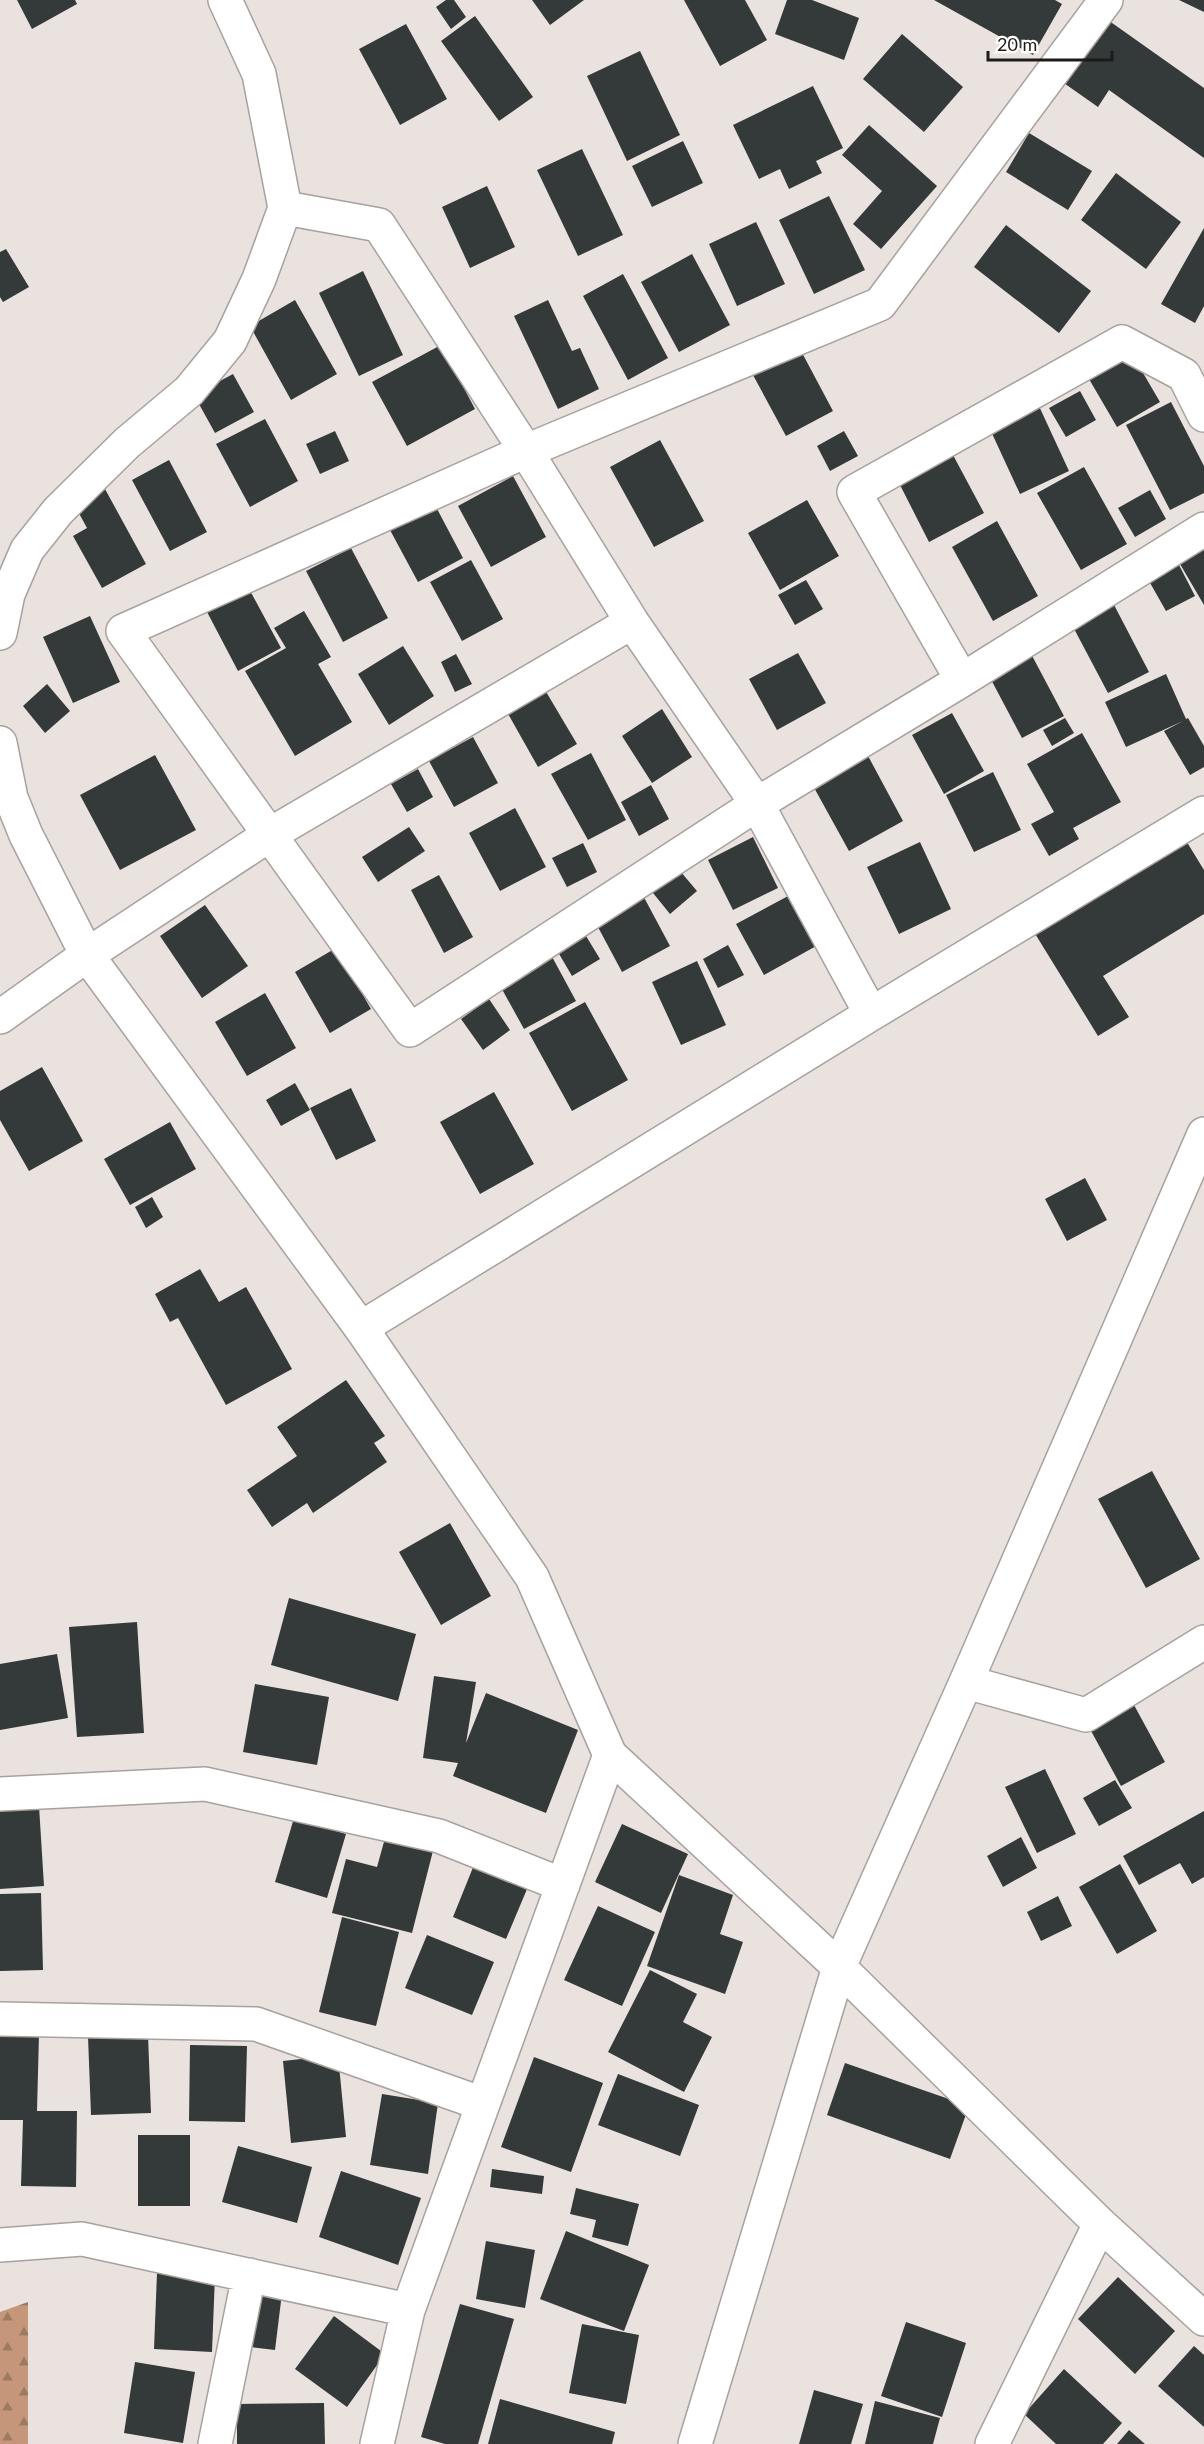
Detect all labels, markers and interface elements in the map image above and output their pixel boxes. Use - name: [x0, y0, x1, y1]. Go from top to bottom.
- scale bar: [988, 24, 1112, 62]
- text: 20 m: [997, 33, 1037, 55]

